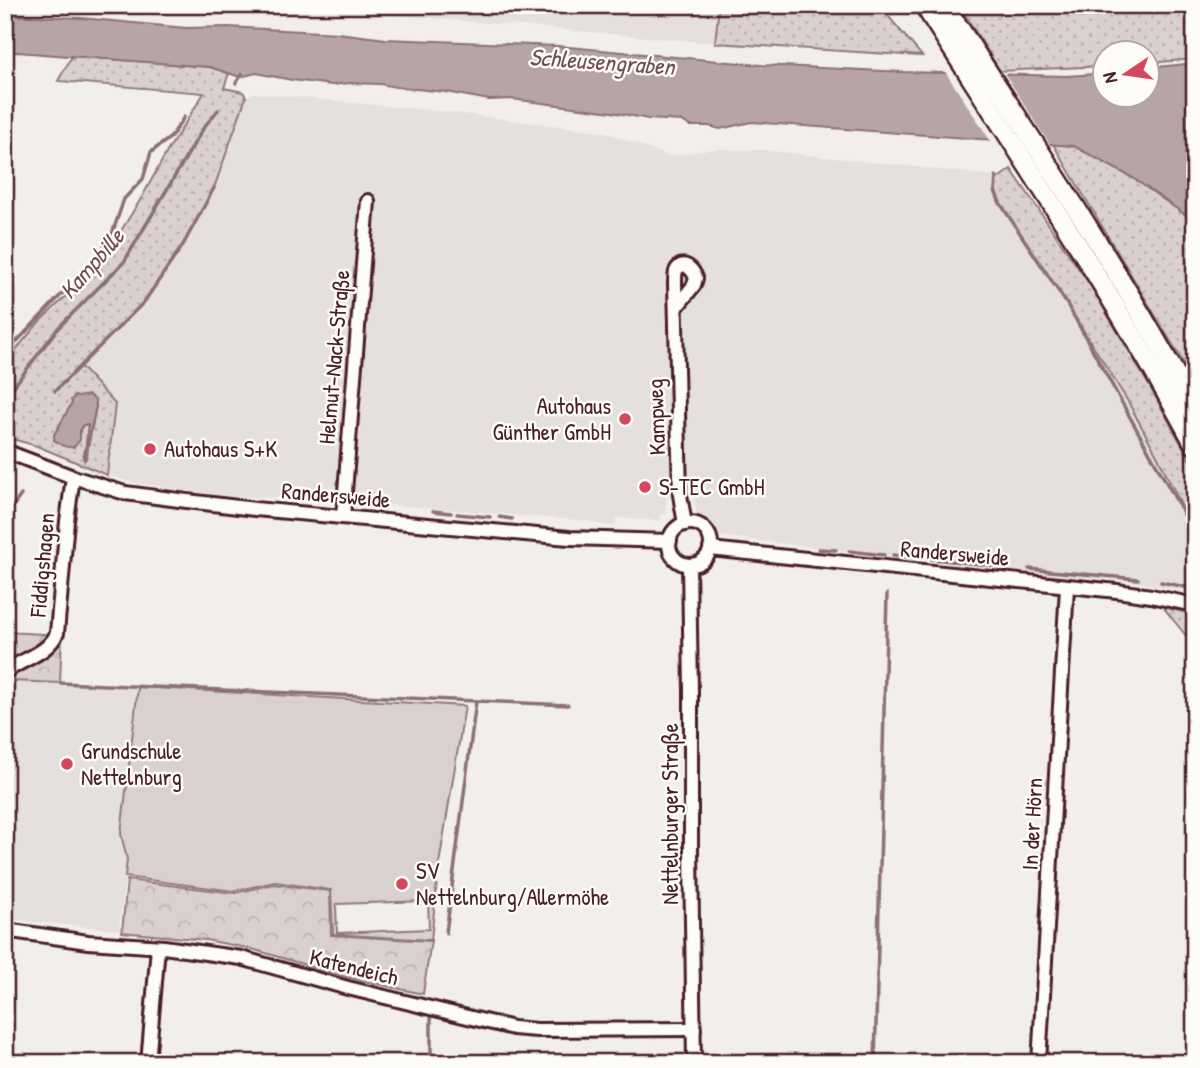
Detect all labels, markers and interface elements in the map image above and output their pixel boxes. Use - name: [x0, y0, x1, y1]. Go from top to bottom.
- north arrow: [1092, 38, 1162, 108]
- water label: Schleusengraben: [528, 40, 678, 83]
- text: N: [1096, 70, 1123, 86]
- water label: Kampbille: [52, 220, 132, 306]
- street label: Helmut-Nack-Straße: [310, 269, 357, 445]
- street label: Kampweg: [639, 378, 672, 456]
- place label: Autohaus Günther GmbH: [493, 390, 611, 447]
- marker: Autohaus Günther GmbH: [617, 411, 633, 427]
- place label: Autohaus S+K: [164, 433, 277, 464]
- marker: Autohaus S+K: [142, 441, 158, 457]
- place label: S-TEC GmbH: [659, 471, 765, 502]
- street label: Randersweide: [281, 474, 392, 515]
- marker: S-TEC GmbH: [637, 479, 653, 495]
- street label: Fiddigshagen: [21, 512, 61, 619]
- street label: Randersweide: [900, 532, 1011, 573]
- street label: Nettelnburger Straße: [654, 723, 685, 905]
- place label: Grundschule Nettelnburg: [81, 735, 182, 792]
- marker: Grundschule Nettelnburg: [59, 756, 75, 772]
- street label: In der Hörn: [1014, 777, 1049, 871]
- place label: SV Nettelnburg/Allermöhe: [416, 855, 609, 912]
- marker: SV Nettelnburg/Allermöhe: [394, 876, 410, 892]
- street label: Katendeich: [307, 941, 402, 993]

